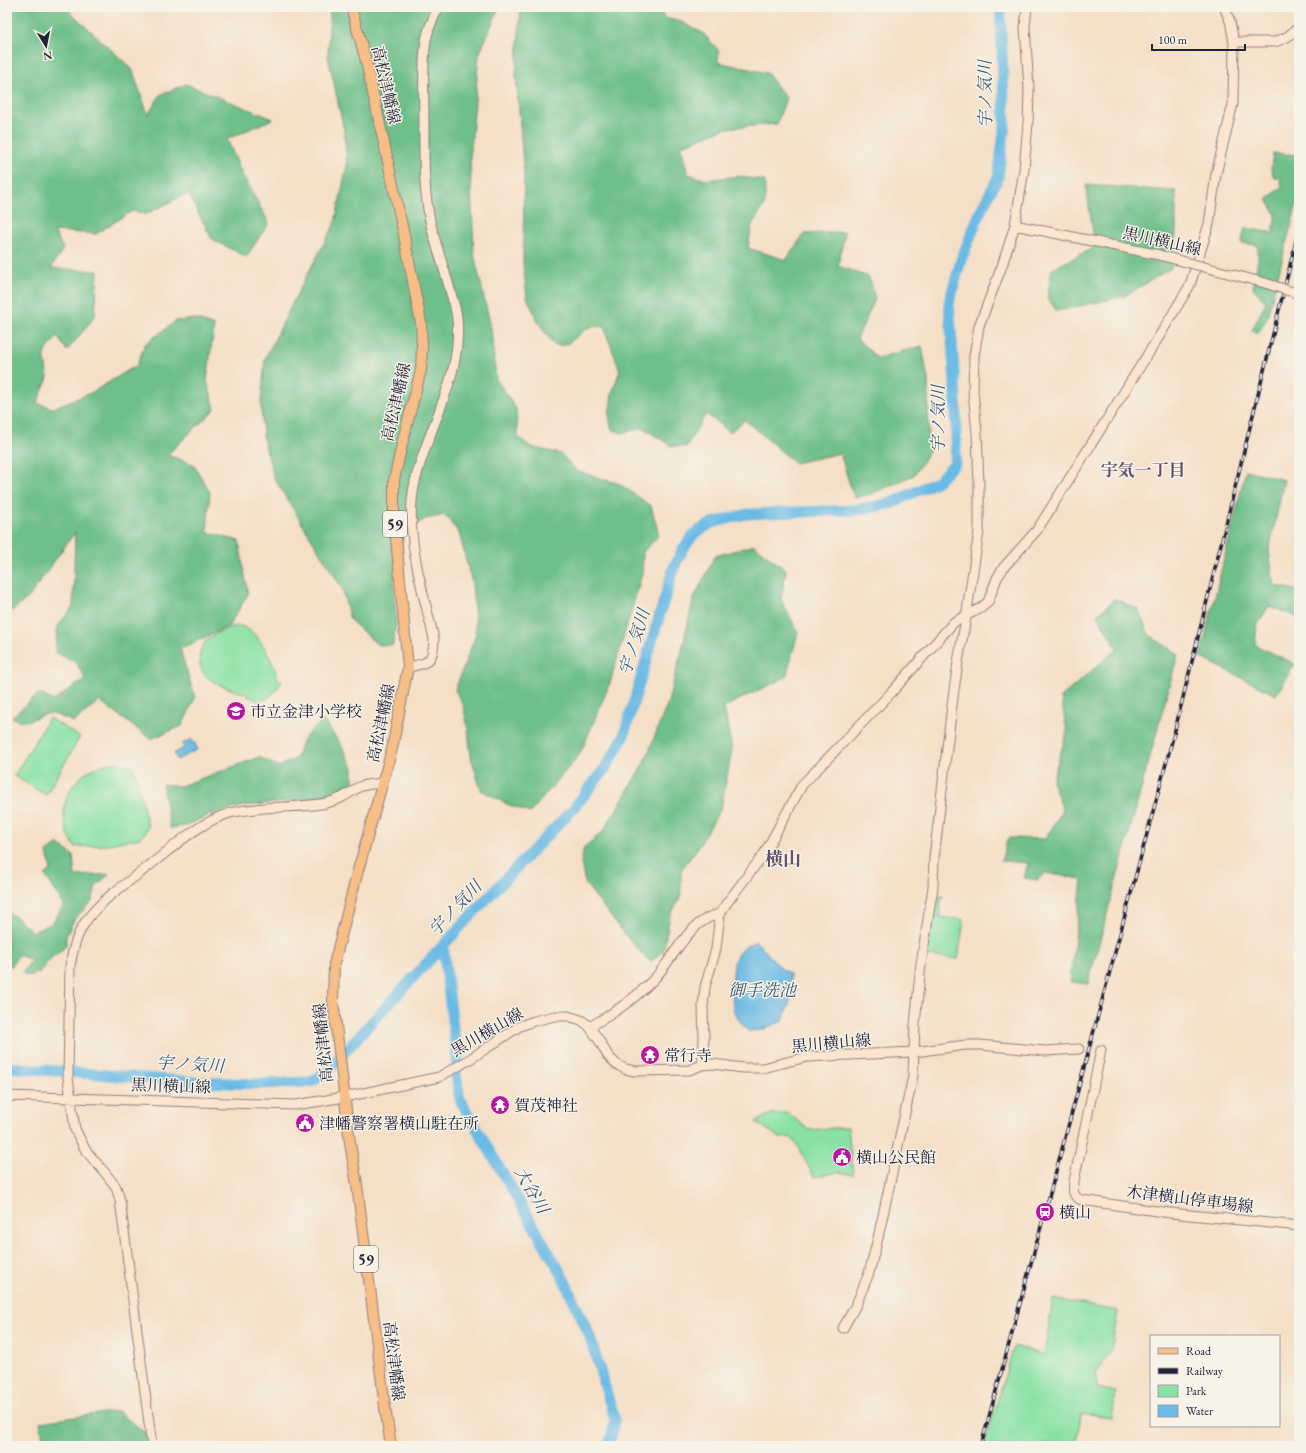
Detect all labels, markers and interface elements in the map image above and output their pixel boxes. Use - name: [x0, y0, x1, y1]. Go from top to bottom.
- north arrow: [26, 26, 66, 66]
- scale bar: [1152, 26, 1245, 52]
- text: 100 m: [1158, 32, 1188, 48]
- street label: 高松津幡線: [367, 44, 405, 126]
- text: N: [42, 48, 53, 64]
- water label: 宇ノ気川: [973, 58, 997, 128]
- street label: 黒川横山線: [1121, 222, 1203, 260]
- street label: 高松津幡線: [377, 361, 415, 443]
- water label: 宇ノ気川: [927, 383, 949, 453]
- district label: 宇気一丁目: [1101, 459, 1186, 481]
- road number: 59: [383, 511, 407, 537]
- water label: 宇ノ気川: [614, 604, 655, 678]
- street label: 高松津幡線: [362, 682, 400, 764]
- school or university icon: 市立金津小学校: [225, 700, 247, 722]
- place label: 市立金津小学校: [250, 701, 362, 722]
- district label: 横山: [765, 847, 801, 870]
- water label: 宇ノ気川: [424, 874, 488, 940]
- water label: 御手洗池: [728, 979, 798, 1001]
- street label: 高松津幡線: [308, 1002, 338, 1084]
- street label: 黒川横山線: [447, 1003, 527, 1061]
- street label: 黒川横山線: [790, 1029, 872, 1057]
- temple icon: 常行寺: [639, 1044, 661, 1066]
- place label: 常行寺: [664, 1045, 712, 1066]
- water label: 宇ノ気川: [155, 1051, 227, 1077]
- street label: 黒川横山線: [131, 1074, 211, 1098]
- temple icon: 賀茂神社: [489, 1094, 511, 1116]
- place label: 賀茂神社: [514, 1095, 578, 1116]
- public building icon: 津幡警察署横山駐在所: [294, 1112, 316, 1134]
- place label: 津幡警察署横山駐在所: [319, 1113, 479, 1134]
- public building icon: 横山公民館: [831, 1146, 853, 1168]
- place label: 横山公民館: [856, 1147, 936, 1168]
- water label: 大谷川: [510, 1162, 555, 1219]
- street label: 木津横山停車場線: [1125, 1181, 1255, 1217]
- station icon: 横山: [1034, 1201, 1056, 1223]
- place label: 横山: [1059, 1202, 1091, 1223]
- road number: 59: [354, 1246, 378, 1272]
- street label: 高松津幡線: [379, 1320, 409, 1402]
- legend: [1150, 1335, 1280, 1427]
- text: Road: [1186, 1343, 1212, 1359]
- text: Railway: [1186, 1363, 1224, 1379]
- text: Park: [1186, 1383, 1207, 1399]
- text: Water: [1186, 1403, 1213, 1419]

